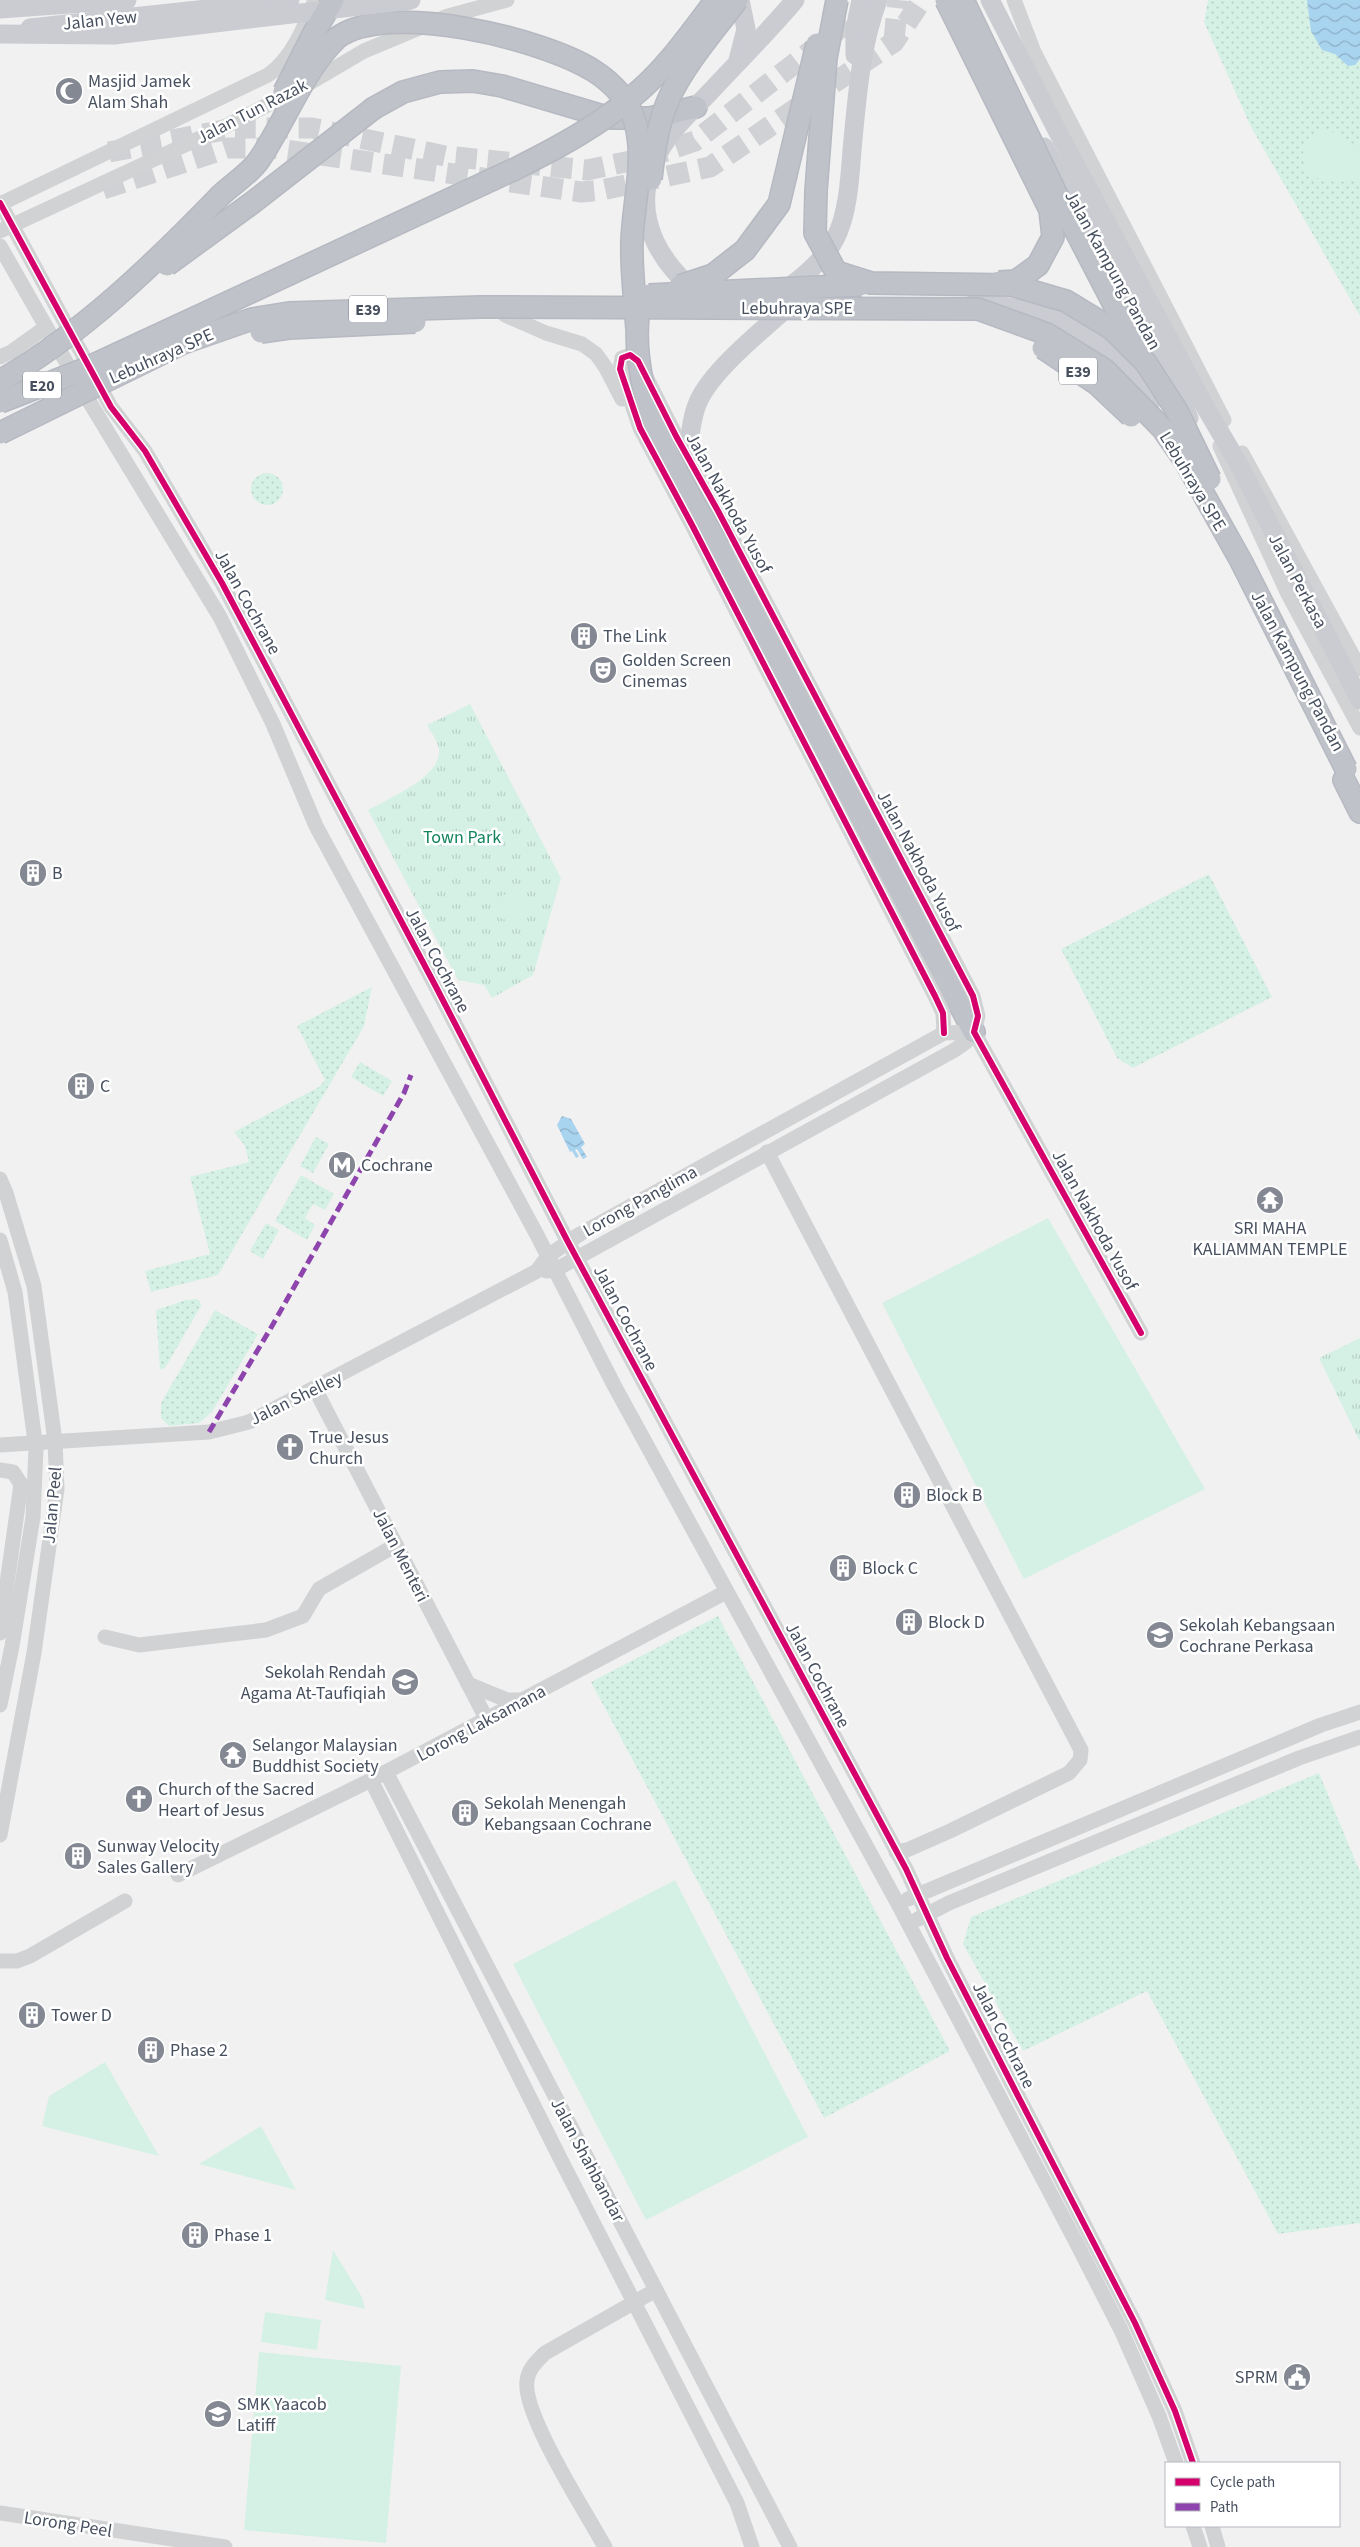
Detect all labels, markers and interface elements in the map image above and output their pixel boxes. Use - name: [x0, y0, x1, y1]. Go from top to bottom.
- street label: Jalan Yew: [62, 4, 139, 37]
- place label: Masjid Jamek Alam Shah: [88, 69, 191, 115]
- street label: Jalan Tun Razak: [193, 73, 312, 150]
- mosque icon: Masjid Jamek Alam Shah: [54, 76, 84, 106]
- street label: Jalan Kampung Pandan: [1058, 186, 1167, 354]
- road number: E39: [349, 296, 387, 322]
- street label: Lebuhraya SPE: [741, 296, 853, 321]
- street label: Lebuhraya SPE: [105, 322, 217, 391]
- road number: E39: [1059, 358, 1097, 384]
- road number: E20: [23, 372, 61, 398]
- street label: Lebuhraya SPE: [1153, 427, 1232, 536]
- street label: Jalan Nakhoda Yusof: [680, 429, 778, 579]
- street label: Jalan Perkasa: [1262, 529, 1333, 633]
- street label: Jalan Cochrane: [208, 545, 287, 659]
- street label: Jalan Kampung Pandan: [1245, 586, 1351, 756]
- building icon: The Link: [569, 621, 599, 651]
- place label: The Link: [603, 624, 667, 649]
- place label: Golden Screen Cinemas: [622, 648, 731, 694]
- theatre icon: Golden Screen Cinemas: [588, 655, 618, 685]
- street label: Jalan Nakhoda Yusof: [871, 786, 967, 937]
- park label: Town Park: [423, 825, 501, 850]
- building icon: B: [18, 858, 48, 888]
- place label: B: [52, 861, 63, 886]
- street label: Jalan Cochrane: [399, 903, 476, 1018]
- building icon: C: [66, 1071, 96, 1101]
- place label: C: [100, 1074, 110, 1099]
- street label: Jalan Nakhoda Yusof: [1046, 1146, 1144, 1296]
- metro station icon: Cochrane: [327, 1150, 357, 1180]
- place label: Cochrane: [361, 1153, 433, 1178]
- street label: Lorong Panglima: [579, 1160, 702, 1243]
- temple icon: SRI MAHA KALIAMMAN TEMPLE: [1255, 1185, 1285, 1215]
- place label: SRI MAHA KALIAMMAN TEMPLE: [1192, 1216, 1348, 1262]
- street label: Jalan Cochrane: [587, 1261, 664, 1376]
- street label: Jalan Shelley: [246, 1365, 347, 1432]
- place label: True Jesus Church: [309, 1425, 389, 1471]
- church icon: True Jesus Church: [275, 1432, 305, 1462]
- street label: Jalan Peel: [37, 1466, 68, 1544]
- building icon: Block B: [892, 1480, 922, 1510]
- place label: Block B: [926, 1483, 982, 1508]
- street label: Jalan Menteri: [366, 1504, 435, 1606]
- building icon: Block C: [828, 1553, 858, 1583]
- place label: Block C: [862, 1556, 918, 1581]
- building icon: Block D: [894, 1607, 924, 1637]
- place label: Block D: [928, 1610, 985, 1635]
- place label: Sekolah Kebangsaan Cochrane Perkasa: [1179, 1613, 1335, 1659]
- street label: Jalan Cochrane: [779, 1618, 856, 1733]
- school or university icon: Sekolah Kebangsaan Cochrane Perkasa: [1145, 1620, 1175, 1650]
- place label: Sekolah Rendah Agama At-Taufiqiah: [241, 1660, 386, 1706]
- school or university icon: Sekolah Rendah Agama At-Taufiqiah: [390, 1667, 420, 1697]
- street label: Lorong Laksamana: [412, 1679, 550, 1768]
- place label: Selangor Malaysian Buddhist Society: [252, 1733, 398, 1779]
- temple icon: Selangor Malaysian Buddhist Society: [218, 1740, 248, 1770]
- place label: Church of the Sacred Heart of Jesus: [158, 1777, 314, 1823]
- church icon: Church of the Sacred Heart of Jesus: [124, 1784, 154, 1814]
- place label: Sekolah Menengah Kebangsaan Cochrane: [484, 1791, 652, 1837]
- building icon: Sekolah Menengah Kebangsaan Cochrane: [450, 1798, 480, 1828]
- place label: Sunway Velocity Sales Gallery: [97, 1834, 220, 1880]
- building icon: Sunway Velocity Sales Gallery: [63, 1841, 93, 1871]
- street label: Jalan Cochrane: [966, 1978, 1041, 2093]
- building icon: Tower D: [17, 2000, 47, 2030]
- place label: Tower D: [51, 2003, 112, 2028]
- building icon: Phase 2: [136, 2035, 166, 2065]
- place label: Phase 2: [170, 2038, 228, 2063]
- street label: Jalan Shahbandar: [544, 2094, 631, 2227]
- building icon: Phase 1: [180, 2220, 210, 2250]
- place label: Phase 1: [214, 2223, 272, 2248]
- public building icon: SPRM: [1282, 2362, 1312, 2392]
- place label: SPRM: [1235, 2365, 1278, 2390]
- place label: SMK Yaacob Latiff: [237, 2392, 327, 2438]
- school or university icon: SMK Yaacob Latiff: [203, 2399, 233, 2429]
- legend: [1165, 2462, 1340, 2527]
- text: Cycle path: [1210, 2472, 1275, 2493]
- text: Path: [1210, 2497, 1238, 2518]
- street label: Lorong Peel: [22, 2505, 114, 2544]

